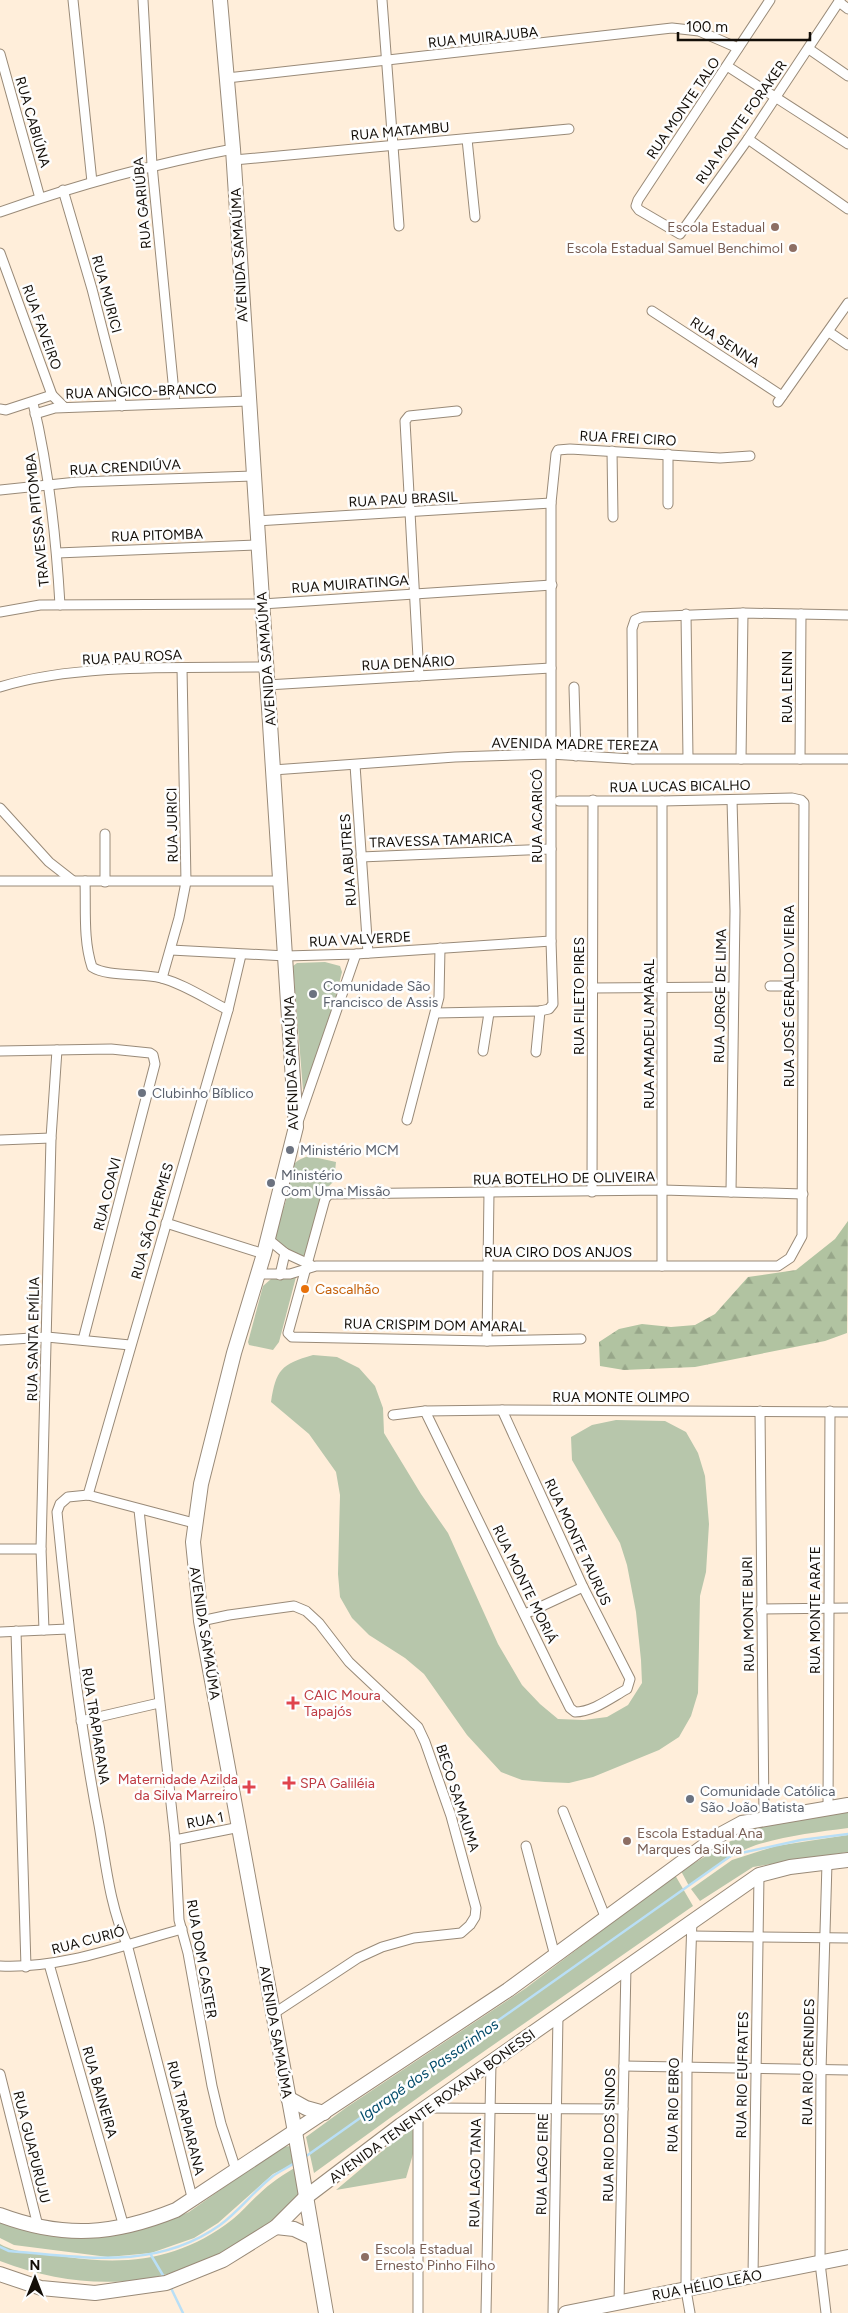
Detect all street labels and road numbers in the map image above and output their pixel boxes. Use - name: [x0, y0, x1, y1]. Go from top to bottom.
- street label: RUA MUIRAJUBA: [427, 23, 539, 52]
- street label: RUA MONTE TALO: [643, 54, 724, 162]
- street label: RUA MONTE FORAKER: [692, 57, 791, 187]
- street label: RUA CABIÚNA: [11, 75, 54, 170]
- street label: RUA MATAMBU: [350, 119, 450, 144]
- street label: RUA GARIÚBA: [130, 156, 155, 250]
- street label: AVENIDA SAMAÚMA: [227, 187, 252, 323]
- street label: RUA MURICI: [88, 253, 125, 335]
- street label: RUA FAVEIRO: [18, 282, 65, 372]
- street label: RUA SENNA: [687, 314, 763, 372]
- street label: RUA ANGICO-BRANCO: [65, 380, 217, 403]
- street label: RUA FREI CIRO: [579, 427, 677, 450]
- street label: TRAVESSA PITOMBA: [22, 452, 53, 587]
- street label: RUA CRENDIÚVA: [69, 456, 182, 479]
- street label: RUA PAU BRASIL: [348, 488, 459, 511]
- street label: RUA PITOMBA: [111, 525, 204, 546]
- street label: RUA MUIRATINGA: [291, 572, 410, 597]
- street label: AVENIDA SAMAÚMA: [253, 591, 280, 727]
- street label: RUA PAU ROSA: [82, 646, 183, 669]
- street label: RUA LENIN: [779, 651, 796, 723]
- street label: RUA DENÁRIO: [361, 653, 455, 674]
- street label: AVENIDA MADRE TEREZA: [491, 735, 659, 754]
- street label: RUA ACARICÓ: [529, 769, 546, 863]
- street label: RUA LUCAS BICALHO: [609, 777, 751, 796]
- street label: RUA JURICI: [163, 787, 182, 863]
- street label: RUA ABUTRES: [337, 813, 360, 907]
- street label: TRAVESSA TAMARICA: [369, 829, 513, 851]
- street label: RUA JOSÉ GERALDO VIEIRA: [781, 904, 798, 1087]
- street label: RUA VALVERDE: [309, 928, 411, 951]
- street label: RUA JORGE DE LIMA: [711, 928, 730, 1063]
- street label: RUA FILETO PIRES: [571, 937, 588, 1055]
- street label: RUA AMADEU AMARAL: [641, 958, 658, 1109]
- street label: AVENIDA SAMAÚMA: [281, 995, 302, 1131]
- street label: RUA COAVI: [90, 1156, 125, 1233]
- street label: RUA SÃO HERMES: [128, 1161, 177, 1281]
- street label: RUA BOTELHO DE OLIVEIRA: [473, 1168, 656, 1189]
- street label: RUA CIRO DOS ANJOS: [484, 1244, 632, 1261]
- street label: RUA SANTA EMÍLIA: [24, 1276, 43, 1401]
- street label: RUA CRISPIM DOM AMARAL: [344, 1315, 527, 1336]
- street label: RUA MONTE OLIMPO: [552, 1389, 690, 1406]
- street label: RUA MONTE TAURUS: [541, 1476, 614, 1608]
- street label: RUA MONTE MORIÁ: [489, 1522, 561, 1647]
- street label: RUA MONTE ARATE: [807, 1546, 824, 1674]
- street label: RUA MONTE BURI: [739, 1556, 758, 1672]
- street label: AVENIDA SAMAÚMA: [186, 1565, 224, 1701]
- street label: RUA TRAPIARANA: [78, 1667, 113, 1786]
- street label: BECO SAMAUMA: [432, 1742, 483, 1854]
- street label: RUA 1: [185, 1809, 225, 1832]
- street label: RUA DOM CASTER: [183, 1898, 220, 2020]
- street label: RUA CURIÓ: [50, 1923, 127, 1958]
- street label: AVENIDA SAMAÚMA: [255, 1964, 296, 2100]
- street label: RUA RIO CRENIDES: [799, 1998, 818, 2126]
- street label: RUA RIO EUFRATES: [733, 2011, 752, 2139]
- street label: AVENIDA TENENTE ROXANA BONESSI: [326, 2026, 539, 2187]
- street label: RUA BAINEIRA: [78, 2044, 121, 2140]
- street label: RUA RIO EBRO: [664, 2057, 683, 2153]
- street label: RUA TRAPIARANA: [163, 2059, 208, 2178]
- street label: RUA RIO DOS SINOS: [600, 2068, 619, 2202]
- street label: RUA GUAPURUJU: [9, 2089, 54, 2205]
- street label: RUA LAGO EIRE: [533, 2113, 552, 2215]
- street label: RUA LAGO TANA: [466, 2118, 485, 2228]
- street label: RUA HÉLIO LEÃO: [651, 2266, 764, 2304]

